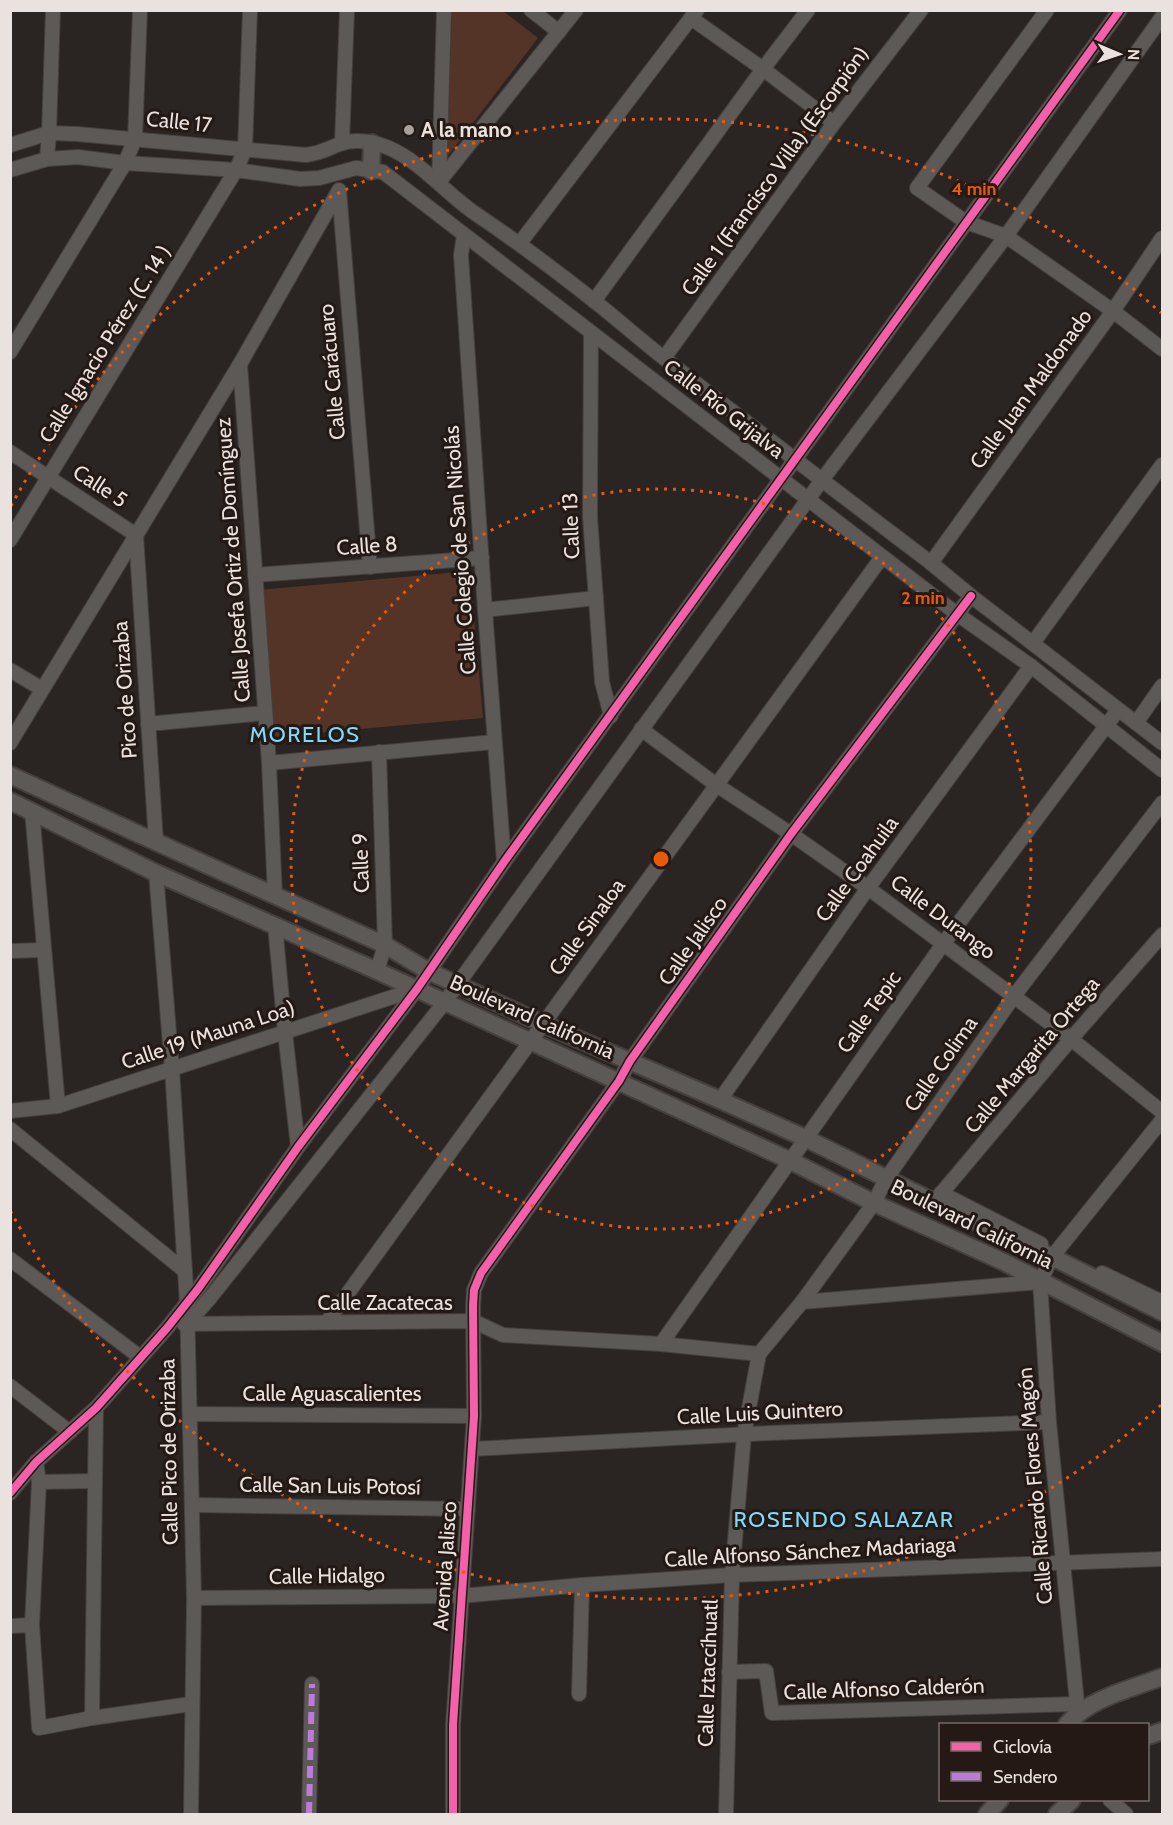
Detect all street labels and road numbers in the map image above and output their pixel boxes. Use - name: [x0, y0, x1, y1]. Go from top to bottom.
- street label: Calle 1 (Francisco Villa) (Escorpión): [676, 41, 873, 300]
- street label: Calle 17: [145, 106, 213, 137]
- street label: Calle Ignacio Pérez (C. 14 ): [33, 240, 176, 447]
- street label: Calle Carácuaro: [313, 303, 350, 441]
- street label: Calle Juan Maldonado: [964, 304, 1097, 473]
- street label: Calle Río Grijalva: [658, 354, 790, 464]
- street label: Calle Josefa Ortiz de Domínguez: [210, 417, 255, 703]
- street label: Calle Colegio de San Nicolás: [438, 425, 481, 675]
- street label: Calle 5: [68, 459, 132, 512]
- street label: Calle 13: [557, 492, 584, 560]
- street label: Calle 8: [336, 531, 398, 560]
- street label: Pico de Orizaba: [107, 620, 142, 760]
- street label: Calle Coahuila: [810, 811, 903, 926]
- street label: Calle 9: [347, 832, 374, 894]
- street label: Calle Durango: [886, 869, 1001, 964]
- street label: Calle Sinaloa: [543, 874, 630, 980]
- street label: Calle Jalisco: [653, 892, 732, 990]
- street label: Calle Tepic: [831, 966, 906, 1057]
- street label: Boulevard California: [446, 969, 618, 1064]
- street label: Calle Margarita Ortega: [959, 971, 1104, 1138]
- street label: Calle 19 (Mauna Loa): [118, 995, 298, 1074]
- street label: Calle Colima: [899, 1011, 982, 1116]
- street label: Boulevard California: [887, 1173, 1057, 1274]
- street label: Calle Zacatecas: [317, 1290, 453, 1315]
- street label: Calle Pico de Orizaba: [154, 1359, 183, 1545]
- street label: Calle Ricardo Flores Magón: [1012, 1366, 1057, 1606]
- street label: Calle Aguascalientes: [242, 1381, 422, 1406]
- street label: Calle Luis Quintero: [676, 1396, 844, 1429]
- street label: Calle San Luis Potosí: [239, 1471, 421, 1500]
- street label: Avenida Jalisco: [427, 1500, 462, 1632]
- street label: Calle Alfonso Sánchez Madariaga: [664, 1531, 956, 1572]
- street label: Calle Hidalgo: [269, 1562, 385, 1589]
- street label: Calle Iztaccíhuatl: [692, 1598, 723, 1747]
- street label: Calle Alfonso Calderón: [783, 1673, 985, 1704]

